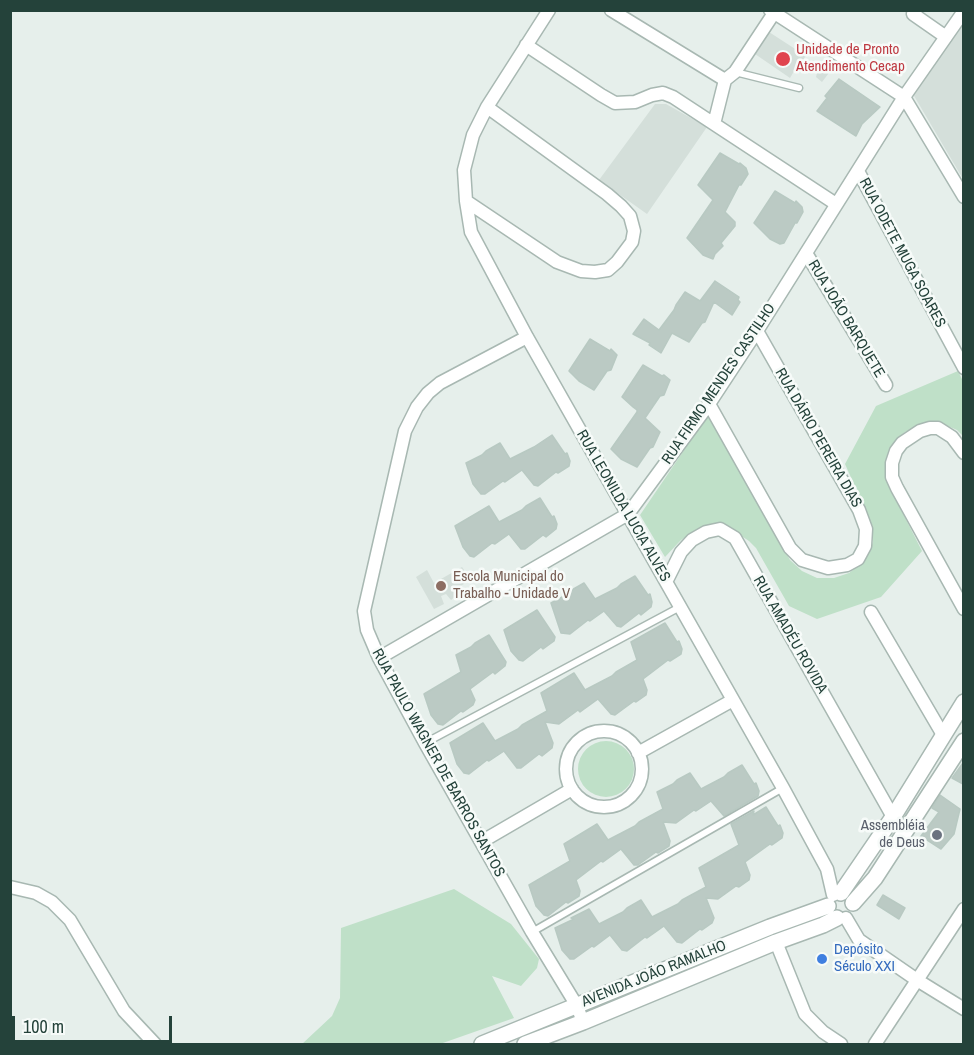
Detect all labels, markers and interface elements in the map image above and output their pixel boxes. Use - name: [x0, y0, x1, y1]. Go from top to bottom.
- place label: Unidade de Pronto Atendimento Cecap: [796, 41, 905, 76]
- marker: Unidade de Pronto Atendimento Cecap: [774, 50, 792, 68]
- street label: RUA ODETE MUGA SOARES: [855, 175, 949, 331]
- street label: RUA JOÃO BARQUETE: [804, 257, 888, 381]
- street label: RUA FIRMO MENDES CASTILHO: [658, 300, 780, 468]
- street label: RUA DÁRIO PEREIRA DIAS: [771, 365, 865, 511]
- street label: RUA LEONILDA LUCIA ALVES: [572, 427, 674, 585]
- place label: Escola Municipal do Trabalho - Unidade V: [453, 568, 570, 603]
- street label: RUA AMADÉU ROVIDA: [749, 573, 831, 697]
- marker: Escola Municipal do Trabalho - Unidade V: [434, 579, 448, 593]
- street label: RUA PAULO WAGNER DE BARROS SANTOS: [368, 646, 508, 880]
- place label: Assembléia de Deus: [861, 817, 925, 852]
- marker: Assembléia de Deus: [930, 828, 944, 842]
- street label: AVENIDA JOÃO RAMALHO: [579, 937, 729, 1011]
- place label: Depósito Século XXI: [834, 941, 895, 976]
- marker: Depósito Século XXI: [815, 952, 829, 966]
- scale bar: [15, 1004, 176, 1042]
- text: 100 m: [23, 1014, 64, 1039]

